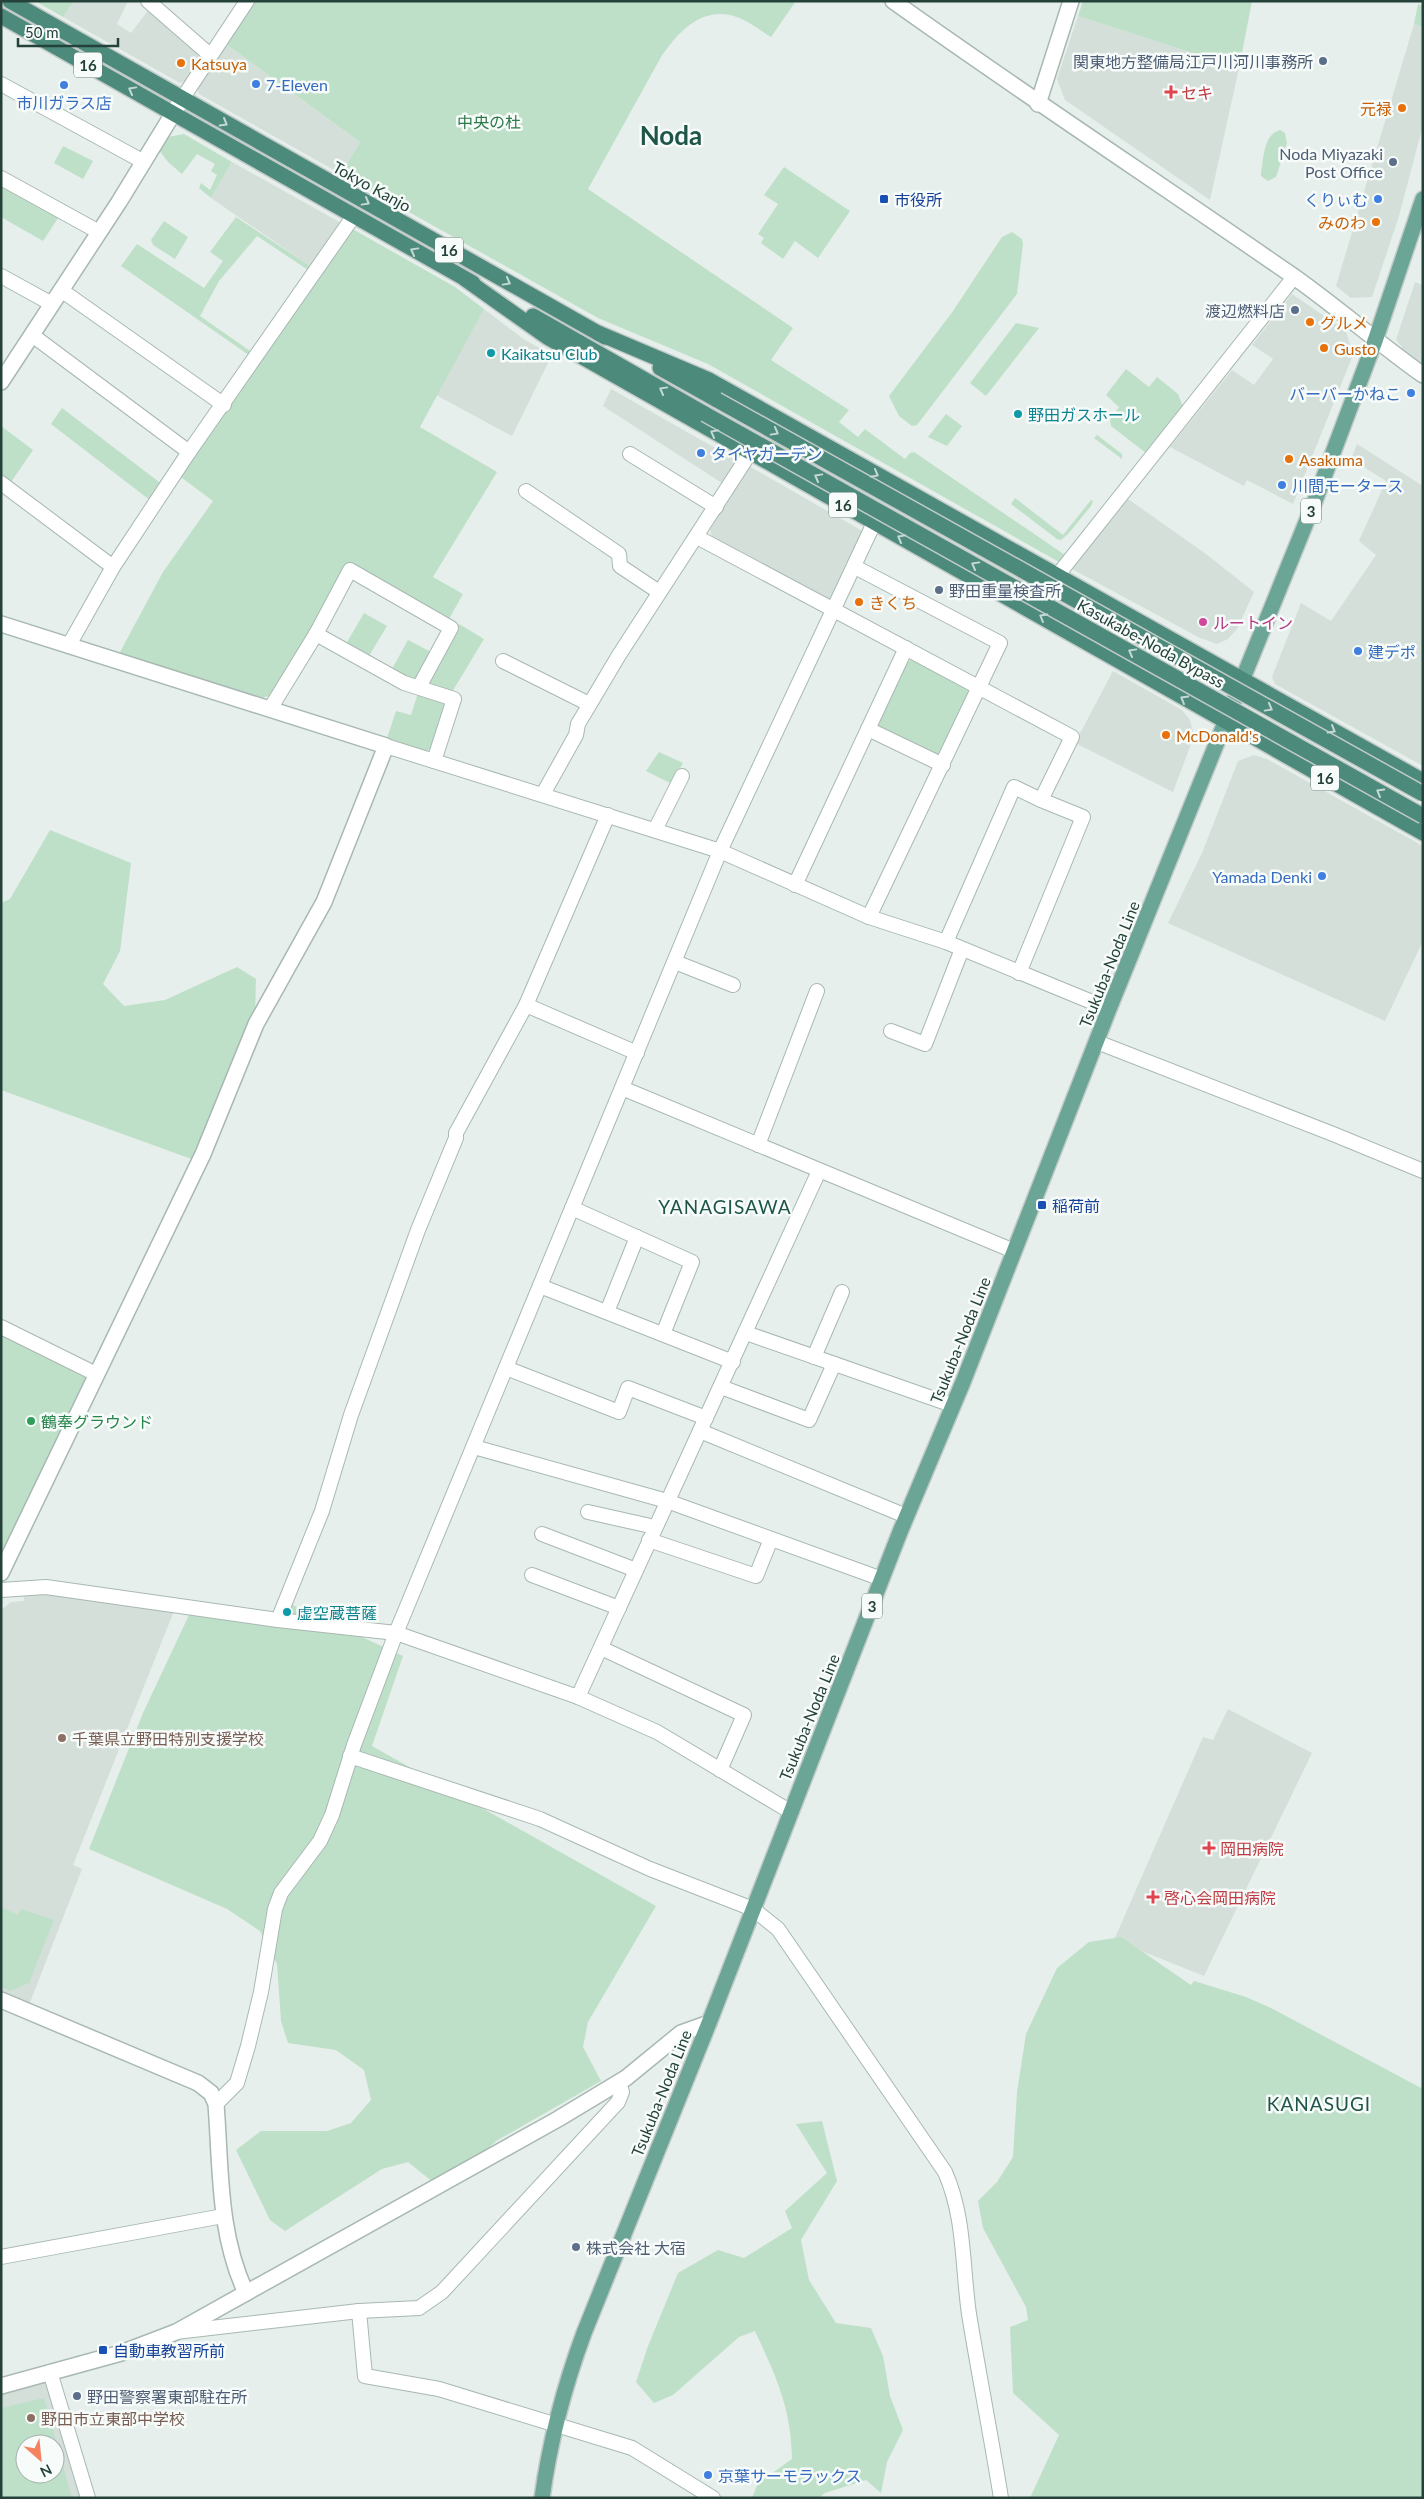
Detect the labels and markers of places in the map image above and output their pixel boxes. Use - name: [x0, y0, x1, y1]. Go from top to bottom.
- place label: 関東地方整備局江戸川河川事務所: [1073, 52, 1313, 71]
- place label: Katsuya: [191, 54, 247, 73]
- marker: 関東地方整備局江戸川河川事務所: [1317, 55, 1329, 67]
- marker: Katsuya: [175, 57, 187, 69]
- place label: 7-Eleven: [266, 75, 328, 94]
- marker: 7-Eleven: [250, 78, 262, 90]
- marker: 市川ガラス店: [58, 79, 70, 91]
- place label: セキ: [1181, 83, 1213, 102]
- marker: セキ: [1165, 86, 1177, 98]
- place label: 市川ガラス店: [16, 93, 112, 112]
- place label: 元禄: [1360, 99, 1392, 118]
- marker: 元禄: [1396, 102, 1408, 114]
- place label: Noda Miyazaki Post Office: [1279, 144, 1383, 181]
- marker: Noda Miyazaki Post Office: [1387, 156, 1399, 168]
- place label: 市役所: [894, 190, 942, 209]
- place label: くりぃむ: [1304, 190, 1368, 209]
- marker: 市役所: [878, 193, 890, 205]
- marker: くりぃむ: [1372, 193, 1384, 205]
- place label: みのわ: [1318, 213, 1366, 232]
- marker: みのわ: [1370, 216, 1382, 228]
- place label: 渡辺燃料店: [1205, 301, 1285, 320]
- marker: 渡辺燃料店: [1289, 304, 1301, 316]
- place label: グルメ: [1320, 313, 1368, 332]
- marker: グルメ: [1304, 316, 1316, 328]
- place label: Gusto: [1334, 339, 1376, 358]
- marker: Gusto: [1318, 342, 1330, 354]
- place label: Kaikatsu Club: [501, 344, 597, 363]
- marker: Kaikatsu Club: [485, 347, 497, 359]
- place label: バーバーかねこ: [1289, 384, 1401, 403]
- marker: バーバーかねこ: [1405, 387, 1417, 399]
- place label: 野田ガスホール: [1028, 405, 1140, 424]
- marker: 野田ガスホール: [1012, 408, 1024, 420]
- place label: タイヤガーデン: [711, 444, 823, 463]
- marker: タイヤガーデン: [695, 447, 707, 459]
- place label: Asakuma: [1299, 450, 1363, 469]
- marker: Asakuma: [1283, 453, 1295, 465]
- place label: 川間モータース: [1292, 476, 1403, 495]
- marker: 川間モータース: [1276, 479, 1288, 491]
- place label: 野田重量検査所: [949, 581, 1061, 600]
- marker: 野田重量検査所: [933, 584, 945, 596]
- place label: きくち: [869, 593, 917, 612]
- marker: きくち: [853, 596, 865, 608]
- place label: ルートイン: [1213, 613, 1293, 632]
- marker: ルートイン: [1197, 616, 1209, 628]
- place label: 建デポ: [1368, 642, 1416, 661]
- marker: 建デポ: [1352, 645, 1364, 657]
- place label: McDonald's: [1176, 726, 1259, 745]
- marker: McDonald's: [1160, 729, 1172, 741]
- place label: Yamada Denki: [1212, 867, 1312, 886]
- marker: Yamada Denki: [1316, 870, 1328, 882]
- place label: 稲荷前: [1052, 1196, 1100, 1215]
- marker: 稲荷前: [1036, 1199, 1048, 1211]
- place label: 鶴奉グラウンド: [41, 1412, 153, 1431]
- marker: 鶴奉グラウンド: [25, 1415, 37, 1427]
- place label: 虚空蔵菩薩: [297, 1603, 377, 1622]
- marker: 虚空蔵菩薩: [281, 1606, 293, 1618]
- place label: 千葉県立野田特別支援学校: [72, 1729, 264, 1748]
- marker: 千葉県立野田特別支援学校: [56, 1732, 68, 1744]
- place label: 岡田病院: [1220, 1839, 1284, 1858]
- marker: 岡田病院: [1202, 1841, 1216, 1855]
- place label: 啓心会岡田病院: [1164, 1888, 1276, 1907]
- marker: 啓心会岡田病院: [1146, 1890, 1160, 1904]
- place label: 株式会社 大宿: [586, 2238, 686, 2257]
- marker: 株式会社 大宿: [570, 2241, 582, 2253]
- place label: 自動車教習所前: [113, 2341, 225, 2360]
- marker: 自動車教習所前: [97, 2344, 109, 2356]
- place label: 野田警察署東部駐在所: [87, 2387, 247, 2406]
- marker: 野田警察署東部駐在所: [71, 2390, 83, 2402]
- place label: 野田市立東部中学校: [41, 2409, 185, 2428]
- marker: 野田市立東部中学校: [25, 2412, 37, 2424]
- place label: 京葉サーモラックス: [718, 2466, 862, 2485]
- marker: 京葉サーモラックス: [702, 2469, 714, 2481]

